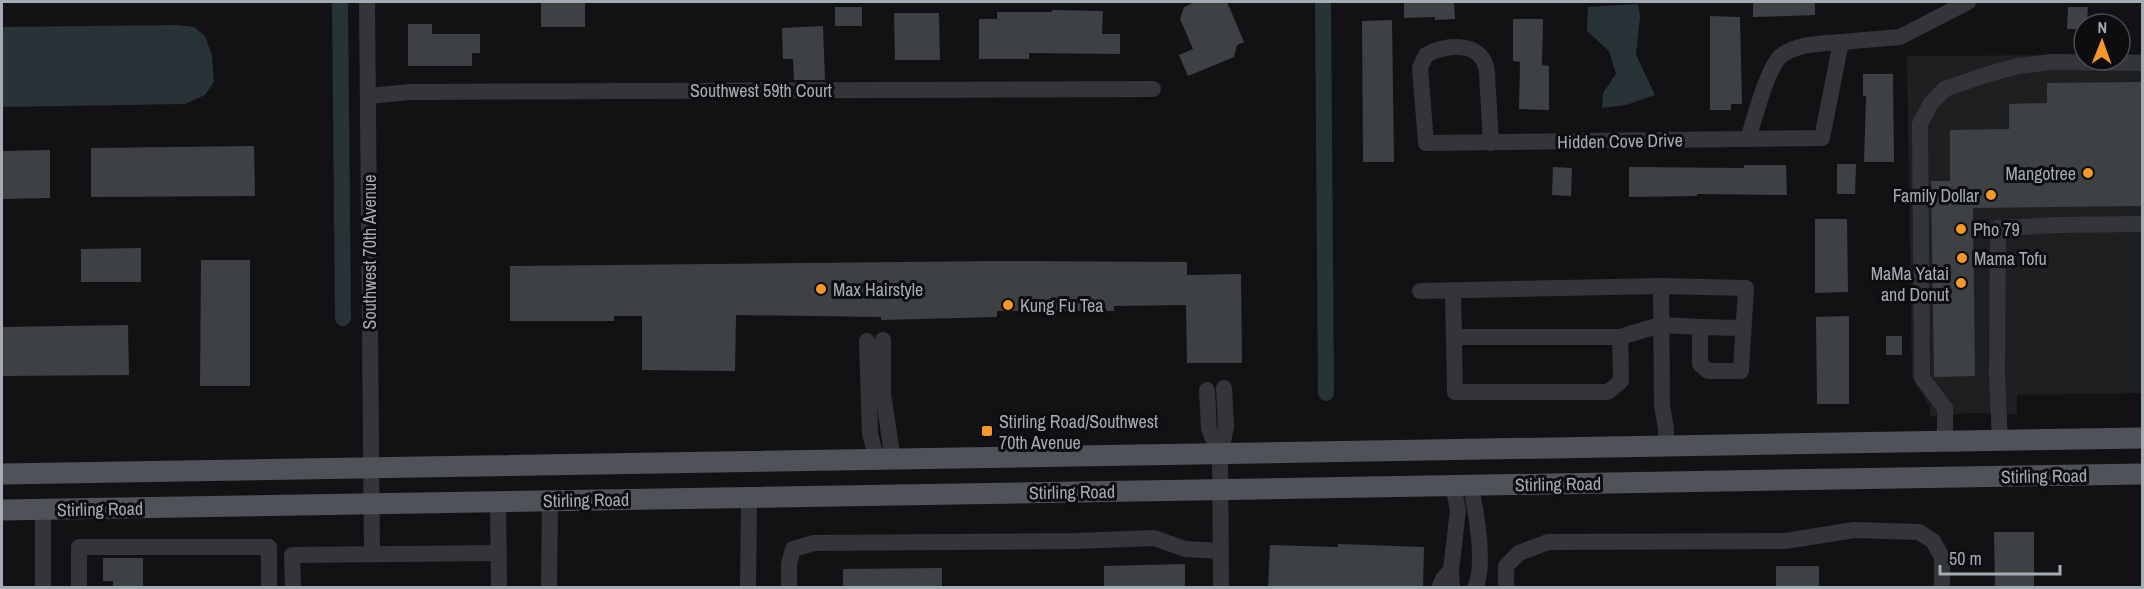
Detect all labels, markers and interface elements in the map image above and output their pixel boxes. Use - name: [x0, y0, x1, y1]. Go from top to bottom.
- north arrow: [2072, 12, 2132, 72]
- text: N: [2097, 16, 2107, 38]
- street label: Southwest 59th Court: [690, 78, 832, 103]
- street label: Hidden Cove Drive: [1557, 127, 1683, 155]
- place label: Mangotree: [2005, 161, 2076, 186]
- marker: Mangotree: [2081, 166, 2095, 180]
- street label: Southwest 70th Avenue: [357, 175, 382, 329]
- place label: Family Dollar: [1893, 183, 1979, 208]
- marker: Family Dollar: [1984, 188, 1998, 202]
- place label: Pho 79: [1973, 217, 2020, 242]
- marker: Pho 79: [1954, 222, 1968, 236]
- place label: Mama Tofu: [1974, 246, 2047, 271]
- marker: Mama Tofu: [1955, 251, 1969, 265]
- place label: MaMa Yatai and Donut: [1871, 261, 1949, 307]
- marker: MaMa Yatai and Donut: [1954, 276, 1968, 290]
- place label: Max Hairstyle: [833, 277, 923, 302]
- marker: Max Hairstyle: [814, 282, 828, 296]
- place label: Kung Fu Tea: [1020, 293, 1103, 318]
- marker: Kung Fu Tea: [1001, 298, 1015, 312]
- place label: Stirling Road/Southwest 70th Avenue: [999, 409, 1158, 455]
- marker: Stirling Road/Southwest 70th Avenue: [980, 424, 994, 438]
- street label: Stirling Road: [2001, 463, 2087, 489]
- street label: Stirling Road: [1515, 471, 1601, 497]
- street label: Stirling Road: [1029, 479, 1115, 505]
- street label: Stirling Road: [543, 487, 629, 513]
- street label: Stirling Road: [57, 496, 143, 522]
- scale bar: [1940, 538, 2060, 576]
- text: 50 m: [1949, 546, 1982, 571]

